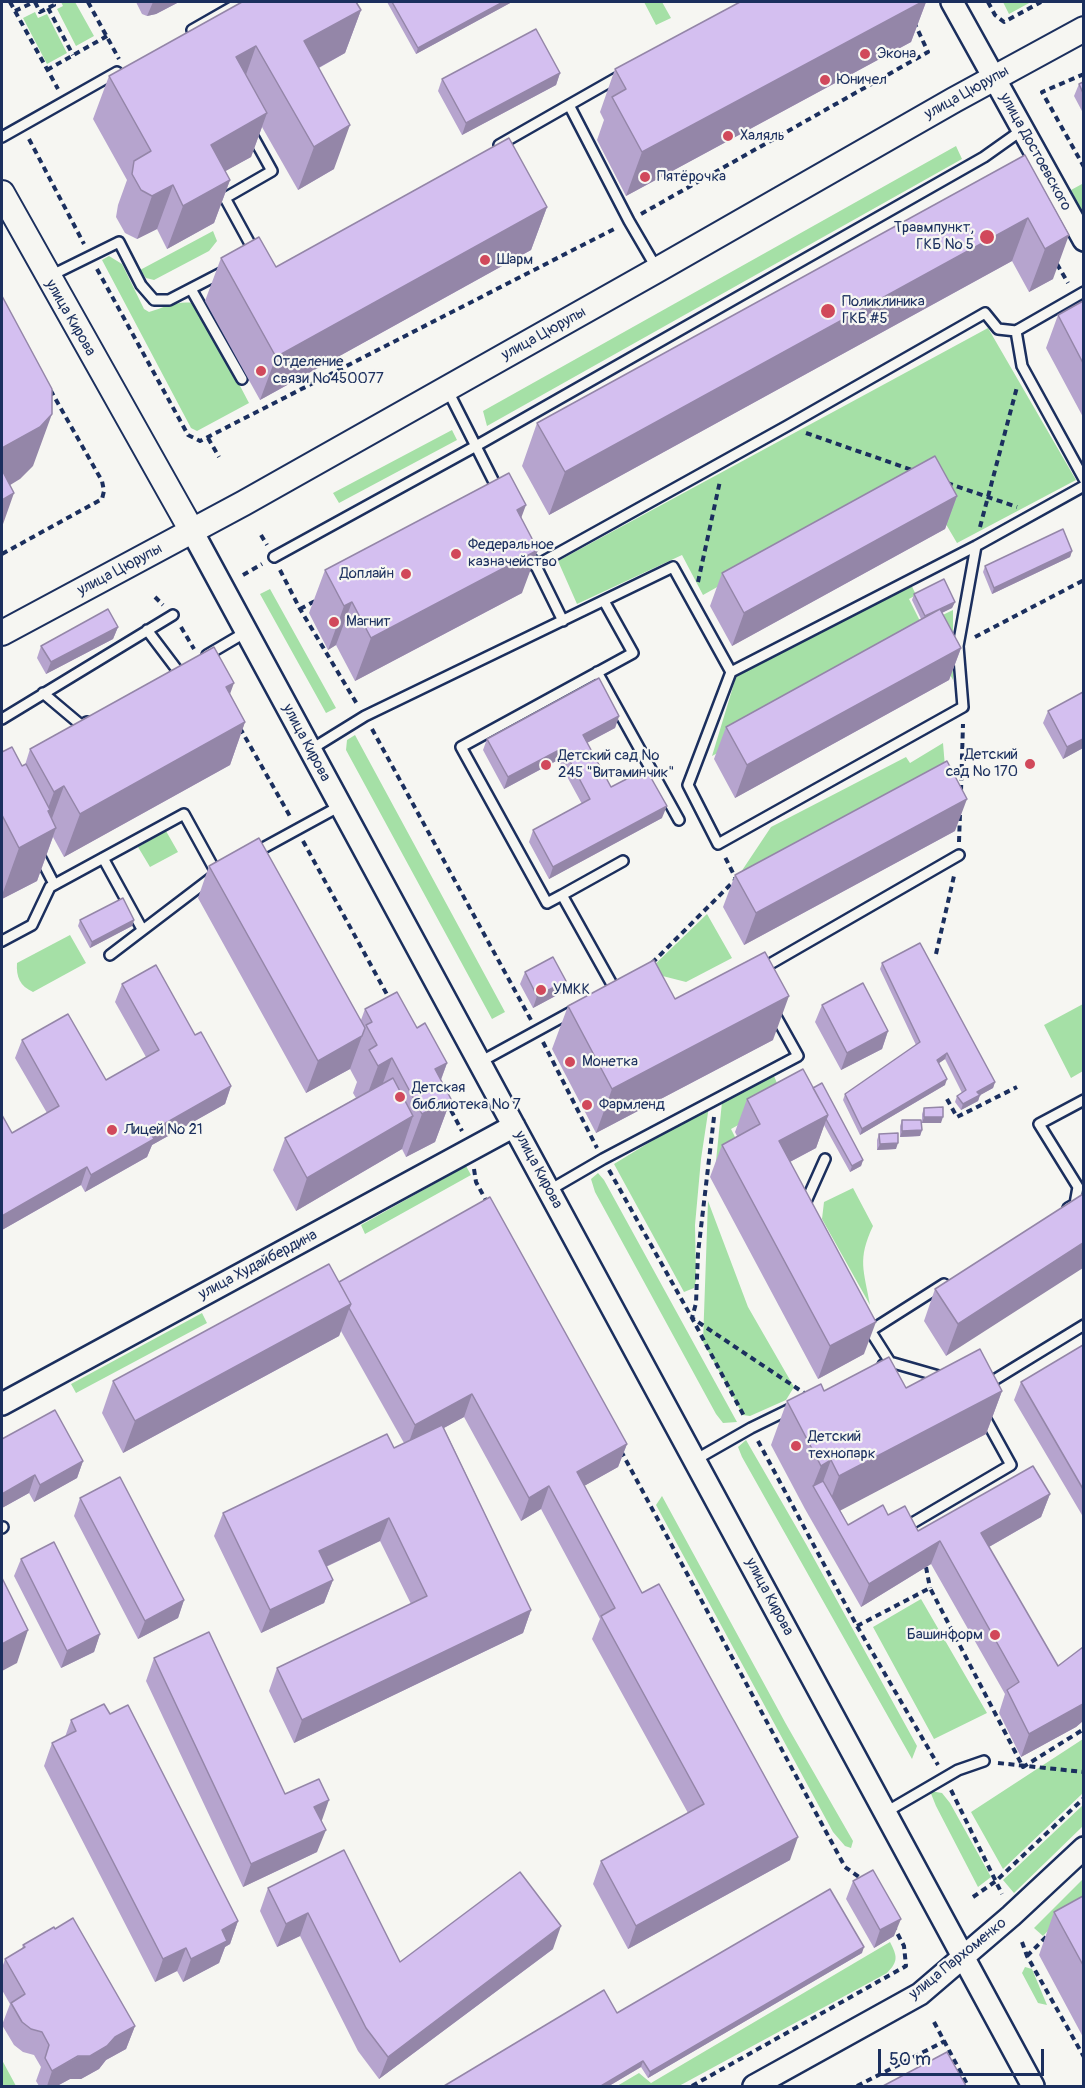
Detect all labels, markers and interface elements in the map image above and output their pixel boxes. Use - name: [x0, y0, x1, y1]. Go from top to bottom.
- place label: Экона: [877, 45, 916, 63]
- marker: Экона: [858, 47, 872, 61]
- street label: улица Цюрупы: [922, 62, 1012, 124]
- place label: Юничел: [837, 71, 887, 89]
- marker: Юничел: [818, 73, 832, 87]
- street label: улица Достоевского: [995, 90, 1075, 214]
- place label: Халяль: [740, 127, 785, 145]
- marker: Халяль: [721, 129, 735, 143]
- place label: Пятёрочка: [657, 168, 726, 186]
- marker: Пятёрочка: [638, 170, 652, 184]
- place label: Травмпункт, ГКБ № 5: [894, 219, 974, 254]
- marker: Травмпункт, ГКБ № 5: [978, 228, 996, 246]
- place label: Шарм: [497, 251, 533, 269]
- marker: Шарм: [478, 253, 492, 267]
- street label: улица Кирова: [41, 277, 99, 359]
- place label: Поликлиника ГКБ #5: [842, 293, 925, 328]
- marker: Поликлиника ГКБ #5: [819, 302, 837, 320]
- street label: улица Цюрупы: [499, 303, 589, 365]
- place label: Отделение связи №450077: [273, 353, 384, 388]
- marker: Отделение связи №450077: [254, 364, 268, 378]
- place label: Федеральное казначейство: [468, 536, 557, 571]
- street label: улица Цюрупы: [74, 540, 166, 600]
- marker: Федеральное казначейство: [449, 547, 463, 561]
- place label: Доплайн: [340, 565, 394, 583]
- marker: Доплайн: [399, 567, 413, 581]
- place label: Магнит: [346, 613, 391, 631]
- marker: Магнит: [327, 615, 341, 629]
- street label: улица Кирова: [278, 701, 334, 785]
- place label: Детский сад № 170: [946, 746, 1018, 781]
- place label: Детский сад № 245 "Витаминчик": [558, 747, 674, 782]
- marker: Детский сад № 170: [1023, 757, 1037, 771]
- marker: Детский сад № 245 "Витаминчик": [539, 758, 553, 772]
- place label: УМКК: [553, 981, 590, 999]
- marker: УМКК: [534, 983, 548, 997]
- place label: Монетка: [582, 1053, 638, 1071]
- marker: Монетка: [563, 1055, 577, 1069]
- place label: Детская библиотека № 7: [412, 1079, 521, 1114]
- marker: Детская библиотека № 7: [393, 1090, 407, 1104]
- place label: Фармленд: [599, 1096, 665, 1114]
- marker: Фармленд: [580, 1098, 594, 1112]
- place label: Лицей № 21: [124, 1121, 203, 1139]
- marker: Лицей № 21: [105, 1123, 119, 1137]
- street label: улица Кирова: [510, 1128, 566, 1212]
- street label: улица Худайбердина: [196, 1226, 320, 1304]
- place label: Детский технопарк: [808, 1428, 875, 1463]
- marker: Детский технопарк: [789, 1439, 803, 1453]
- street label: улица Кирова: [741, 1555, 797, 1639]
- place label: Башинформ: [907, 1626, 983, 1644]
- marker: Башинформ: [988, 1628, 1002, 1642]
- street label: улица Пархоменко: [906, 1914, 1010, 2004]
- scale bar: [881, 2037, 1048, 2075]
- text: 50 m: [889, 2048, 931, 2071]

